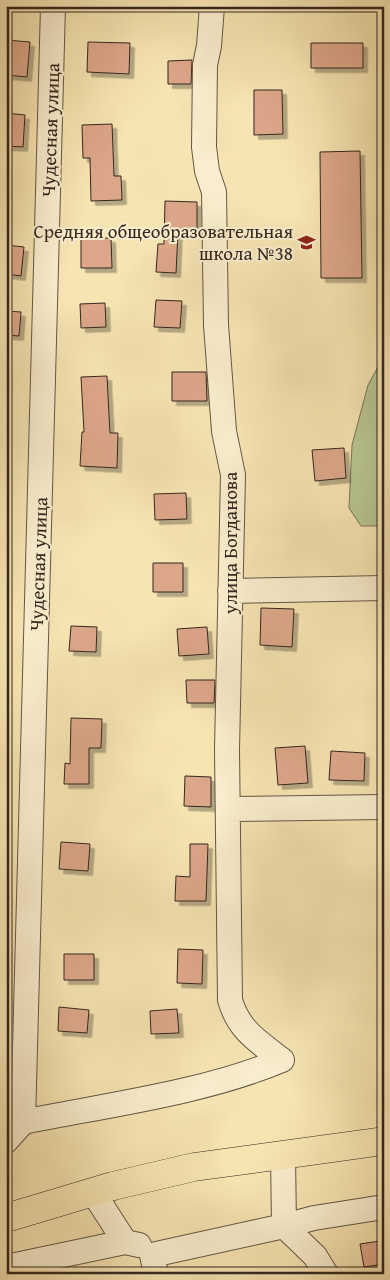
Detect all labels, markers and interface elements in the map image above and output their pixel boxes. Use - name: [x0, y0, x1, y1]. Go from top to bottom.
- street label: Чудесная улица: [34, 62, 66, 198]
- place label: Средняя общеобразовательная школа №38: [34, 217, 293, 267]
- school or university icon: Средняя общеобразовательная школа №38: [297, 232, 317, 252]
- street label: улица Богданова: [216, 472, 244, 615]
- street label: Чудесная улица: [22, 496, 54, 632]

